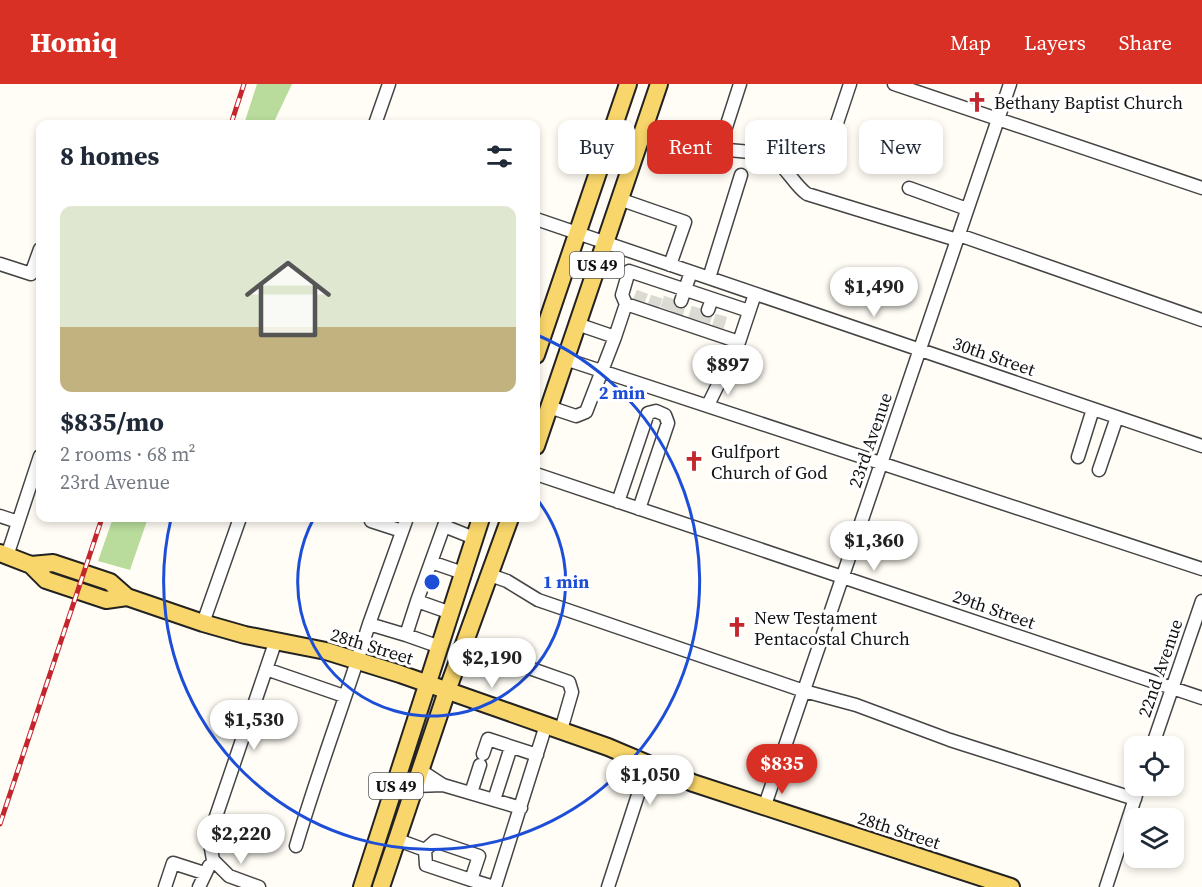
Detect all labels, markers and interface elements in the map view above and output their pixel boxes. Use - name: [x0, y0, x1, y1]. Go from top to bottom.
- text: Homiq: [30, 23, 117, 61]
- text: Map: [950, 28, 991, 57]
- text: Layers: [1024, 28, 1086, 57]
- text: Share: [1119, 28, 1172, 57]
- church icon: Bethany Baptist Church: [965, 90, 989, 114]
- place label: Bethany Baptist Church: [994, 90, 1183, 115]
- chip: Buy: [558, 120, 635, 174]
- chip: Rent: [647, 120, 733, 174]
- chip: Filters: [745, 120, 847, 174]
- chip: New: [859, 120, 943, 174]
- text: 8 homes: [60, 138, 159, 174]
- icon: filters: [483, 140, 516, 173]
- icon: home: [234, 245, 342, 353]
- road number: US 49: [570, 252, 624, 278]
- pin: $1,490: [825, 267, 923, 318]
- text: $1,490: [844, 272, 904, 300]
- street label: 30th Street: [950, 330, 1039, 382]
- pin: $897: [692, 345, 764, 396]
- text: $897: [706, 350, 750, 378]
- text: 2 min: [599, 380, 645, 405]
- street label: 23rd Avenue: [842, 389, 898, 491]
- text: $835/mo: [60, 404, 164, 440]
- place label: Gulfport Church of God: [711, 439, 827, 485]
- text: 2 rooms · 68 m²: [60, 440, 196, 468]
- church icon: Gulfport Church of God: [682, 449, 706, 473]
- text: 23rd Avenue: [60, 468, 170, 496]
- pin: $1,360: [825, 521, 923, 572]
- text: $1,360: [844, 526, 904, 554]
- text: 1 min: [543, 569, 589, 594]
- centre of rings: [422, 572, 442, 592]
- street label: 29th Street: [950, 583, 1039, 635]
- place label: New Testament Pentacostal Church: [754, 605, 910, 651]
- church icon: New Testament Pentacostal Church: [725, 615, 749, 639]
- street label: 22nd Avenue: [1132, 616, 1188, 720]
- street label: 28th Street: [328, 622, 417, 670]
- pin: $2,190: [443, 638, 541, 689]
- text: $2,190: [462, 643, 522, 671]
- pin: $1,530: [205, 700, 303, 751]
- text: $1,530: [224, 705, 284, 733]
- map controls: [1124, 736, 1184, 868]
- button: locate: [1124, 736, 1184, 796]
- pin: $835: [746, 744, 818, 795]
- text: $835: [760, 749, 804, 777]
- pin: $1,050: [601, 755, 699, 806]
- text: $1,050: [620, 760, 680, 788]
- road number: US 49: [369, 773, 423, 799]
- street label: 28th Street: [855, 805, 944, 855]
- button: layers: [1124, 808, 1184, 868]
- pin: $2,220: [192, 814, 290, 865]
- text: $2,220: [211, 819, 271, 847]

